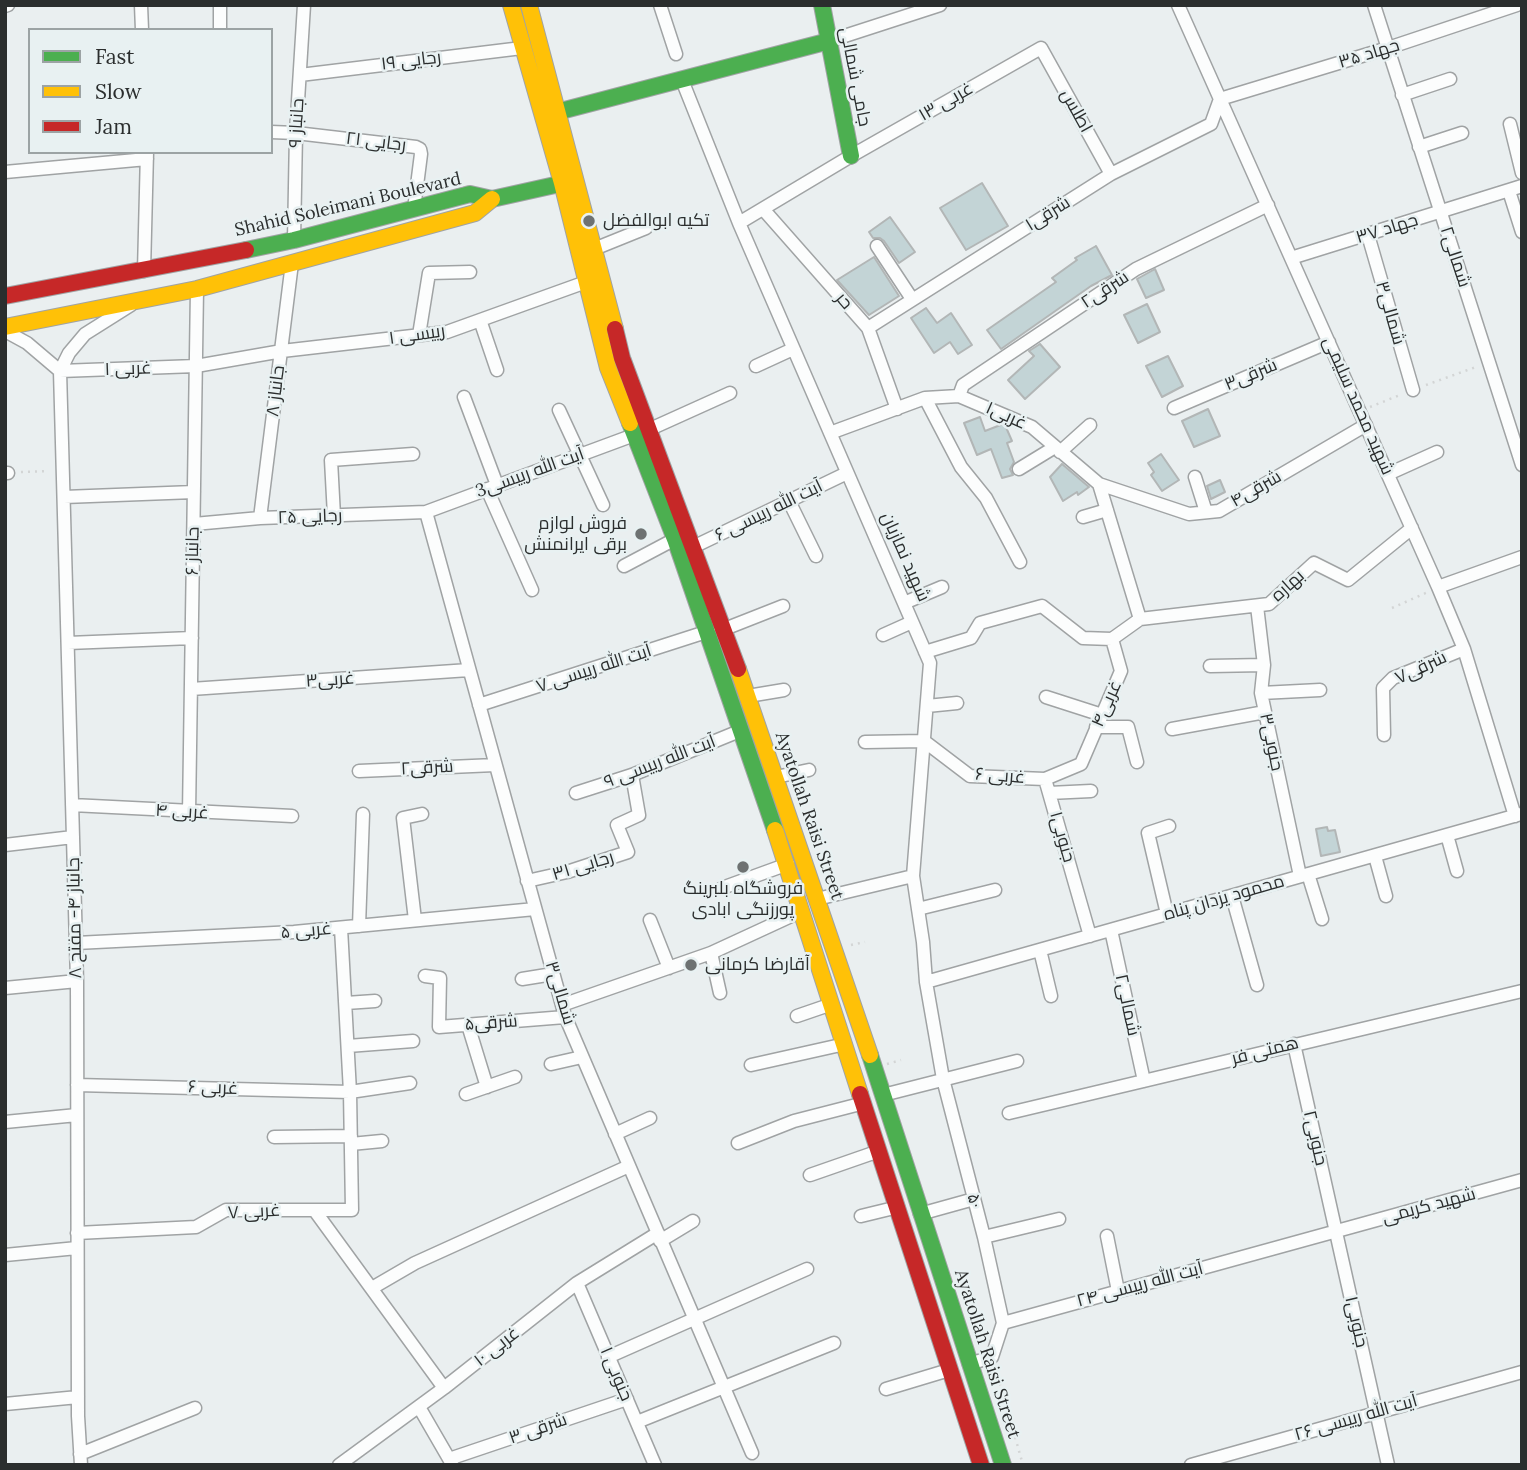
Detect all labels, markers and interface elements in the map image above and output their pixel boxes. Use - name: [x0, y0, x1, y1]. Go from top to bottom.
- street label: جامی شمالی: [835, 26, 875, 128]
- legend: [28, 28, 273, 154]
- street label: جهاد ۳۵: [1336, 35, 1402, 73]
- text: Fast: [95, 43, 134, 70]
- street label: رجایی ۱۹: [380, 47, 442, 75]
- text: Slow: [95, 78, 142, 105]
- street label: غربی ۱۳: [915, 78, 977, 126]
- street label: اطلس: [1055, 86, 1097, 136]
- street label: جانباز ۹: [285, 98, 309, 148]
- text: Jam: [95, 113, 132, 140]
- street label: رجایی ۲۱: [345, 128, 407, 156]
- street label: Shahid Soleimani Boulevard: [233, 168, 463, 242]
- street label: شرقی۱: [1022, 192, 1074, 236]
- street label: جهاد ۳۷: [1353, 209, 1421, 249]
- place label: تکیه ابوالفضل: [603, 210, 709, 232]
- marker: تکیه ابوالفضل: [581, 213, 597, 229]
- street label: شمالی۲: [1435, 224, 1475, 290]
- street label: شرقی۲: [1077, 267, 1133, 313]
- street label: شمالی۳: [1371, 279, 1409, 347]
- street label: حر: [831, 288, 857, 314]
- street label: رییسی ۱: [388, 320, 446, 350]
- street label: شهید محمد سلیمی: [1318, 333, 1398, 479]
- street label: شرقی۳: [1221, 354, 1281, 396]
- street label: غربی ۱: [104, 357, 152, 381]
- street label: جانباز ۸: [262, 364, 290, 418]
- street label: غربی۱: [982, 398, 1030, 434]
- street label: آیت الله رییسی3: [473, 443, 587, 503]
- street label: شرقی۴: [1227, 466, 1285, 512]
- street label: آیت الله رییسی ۶: [712, 476, 826, 546]
- street label: رجایی ۲۵: [277, 505, 343, 529]
- street label: شهید نمازیان: [876, 509, 934, 605]
- place label: فروش لوازم برقی ایرانمنش: [524, 513, 627, 556]
- street label: جانباز ۶: [182, 526, 204, 576]
- marker: فروش لوازم برقی ایرانمنش: [633, 526, 649, 542]
- street label: بهاره: [1267, 566, 1309, 606]
- street label: آیت الله رییسی ۷: [534, 640, 654, 698]
- street label: شرقی۷: [1392, 647, 1450, 689]
- street label: غربی۳: [305, 668, 355, 692]
- street label: غربی۴: [1087, 677, 1127, 731]
- street label: جنوبی۳: [1254, 711, 1288, 773]
- street label: Ayatollah Raisi Street: [770, 729, 848, 903]
- street label: آیت الله رییسی ۹: [601, 731, 719, 793]
- street label: شرقی۲: [400, 756, 454, 780]
- street label: غربی ۶: [974, 763, 1026, 789]
- street label: غربی ۴: [155, 800, 209, 824]
- street label: جنوبی۱: [1044, 809, 1080, 865]
- street label: رجایی ۳۱: [550, 846, 616, 886]
- street label: جانباز ۴- مفتح ۸: [63, 857, 87, 979]
- marker: فروشگاه بلبرینگ پورزنگی ابادی: [735, 859, 751, 875]
- street label: محمود یزدان پناه: [1161, 870, 1287, 926]
- place label: فروشگاه بلبرینگ پورزنگی ابادی: [683, 878, 803, 920]
- street label: غربی ۵: [279, 918, 333, 944]
- place label: آقارضا کرمانی: [705, 954, 810, 976]
- marker: آقارضا کرمانی: [683, 957, 699, 973]
- street label: شمالی۳: [540, 959, 580, 1027]
- street label: شمالی۲: [1110, 972, 1144, 1038]
- street label: شرقی۵: [464, 1010, 518, 1036]
- street label: همتی فر: [1229, 1032, 1301, 1070]
- street label: غربی ۶: [188, 1076, 238, 1100]
- street label: جنوبی۲: [1298, 1108, 1332, 1168]
- street label: شهید کریمی: [1380, 1183, 1478, 1229]
- street label: ۵۰: [962, 1191, 986, 1211]
- street label: غربی ۷: [227, 1200, 281, 1224]
- street label: آیت الله رییسی ۲۴: [1074, 1258, 1206, 1312]
- street label: Ayatollah Raisi Street: [949, 1267, 1025, 1441]
- street label: جنوبی۱: [1340, 1294, 1372, 1350]
- street label: غربی ۱۰: [470, 1323, 524, 1371]
- street label: جنوبی ۱: [595, 1344, 637, 1404]
- street label: آیت الله رییسی ۲۶: [1292, 1390, 1420, 1446]
- street label: شرقی ۳: [506, 1409, 570, 1449]

